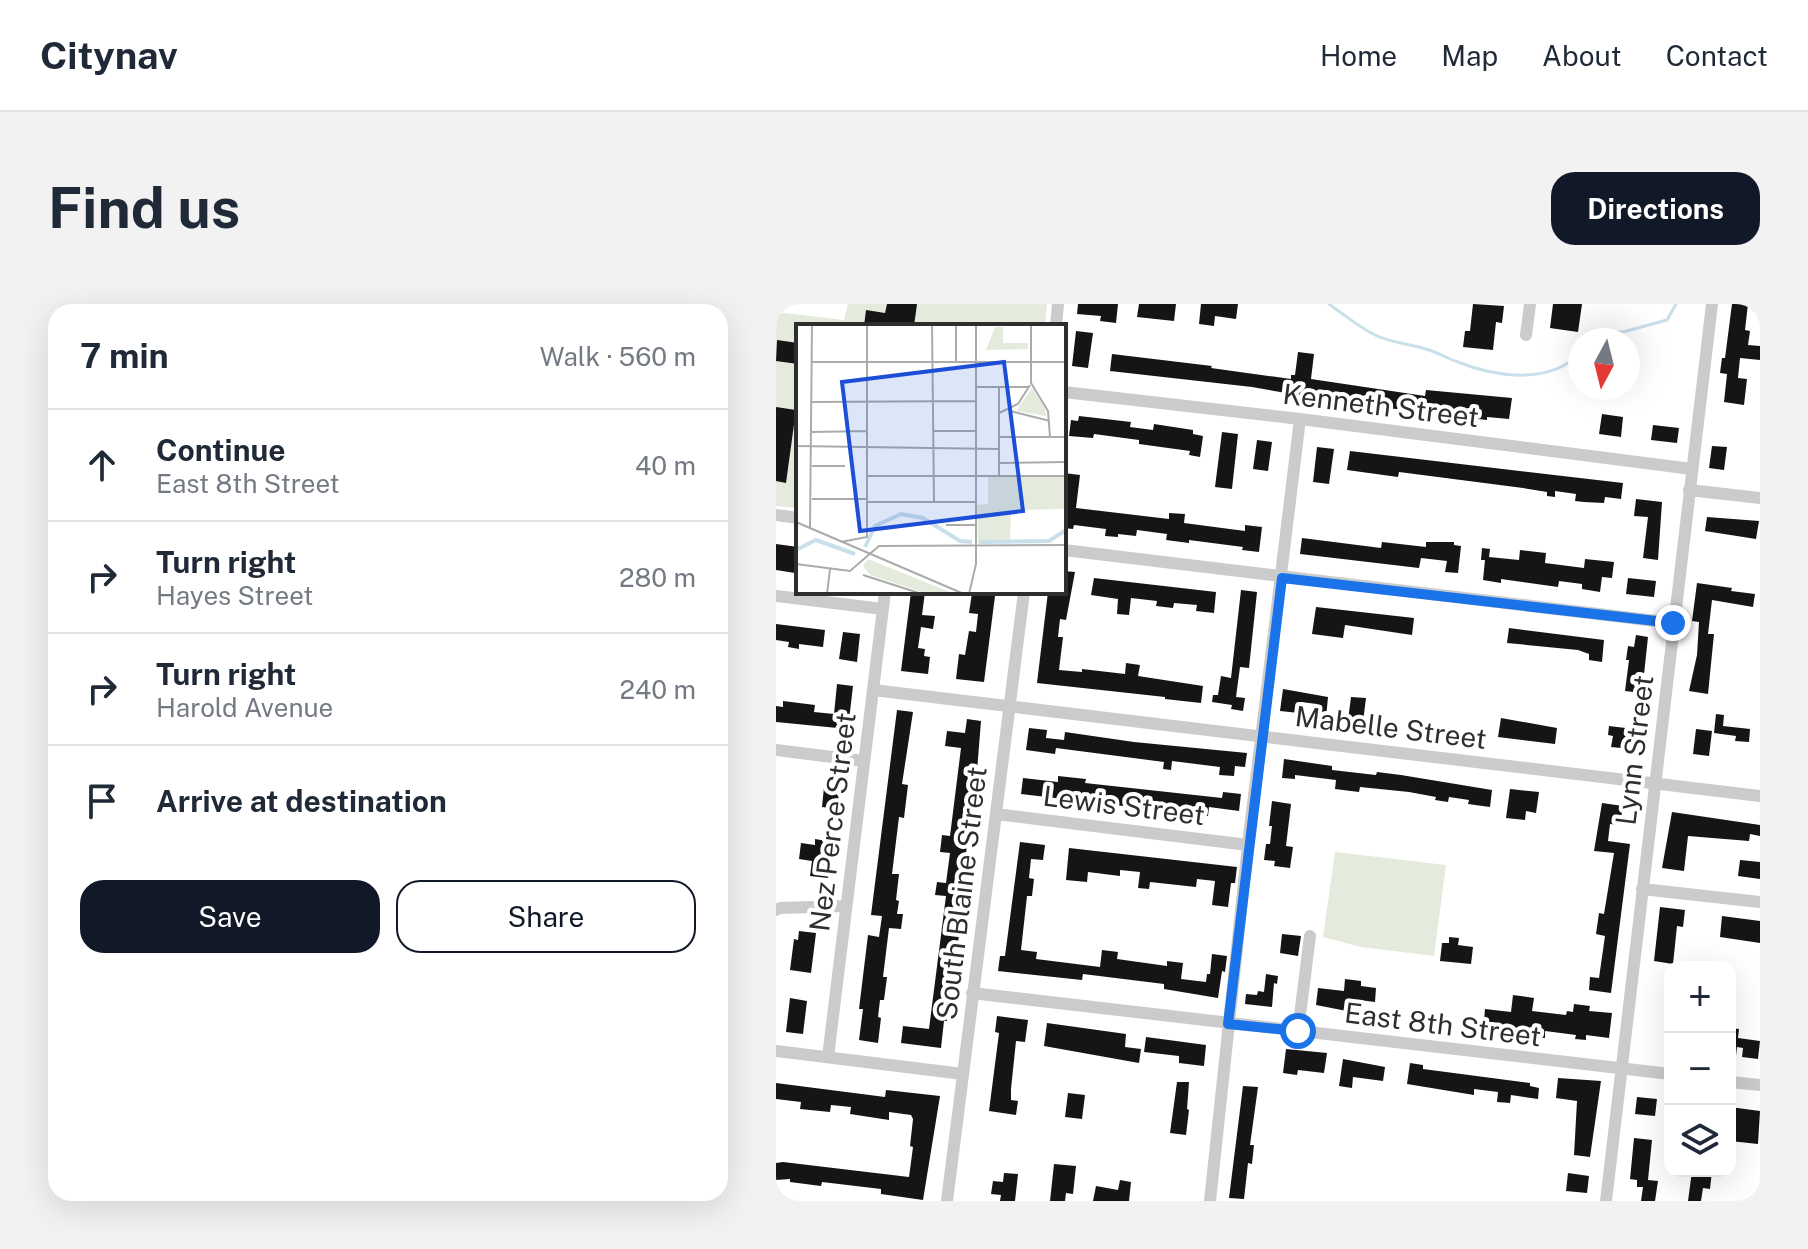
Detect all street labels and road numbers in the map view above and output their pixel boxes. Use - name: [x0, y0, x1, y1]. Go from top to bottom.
- street label: Kenneth Street: [1281, 377, 1481, 433]
- street label: Lynn Street: [1608, 673, 1660, 827]
- street label: Mabelle Street: [1293, 699, 1489, 755]
- street label: Nez Perce Street: [802, 711, 862, 933]
- street label: South Blaine Street: [929, 765, 993, 1021]
- street label: Lewis Street: [1041, 779, 1207, 831]
- street label: East 8th Street: [1343, 996, 1543, 1052]

